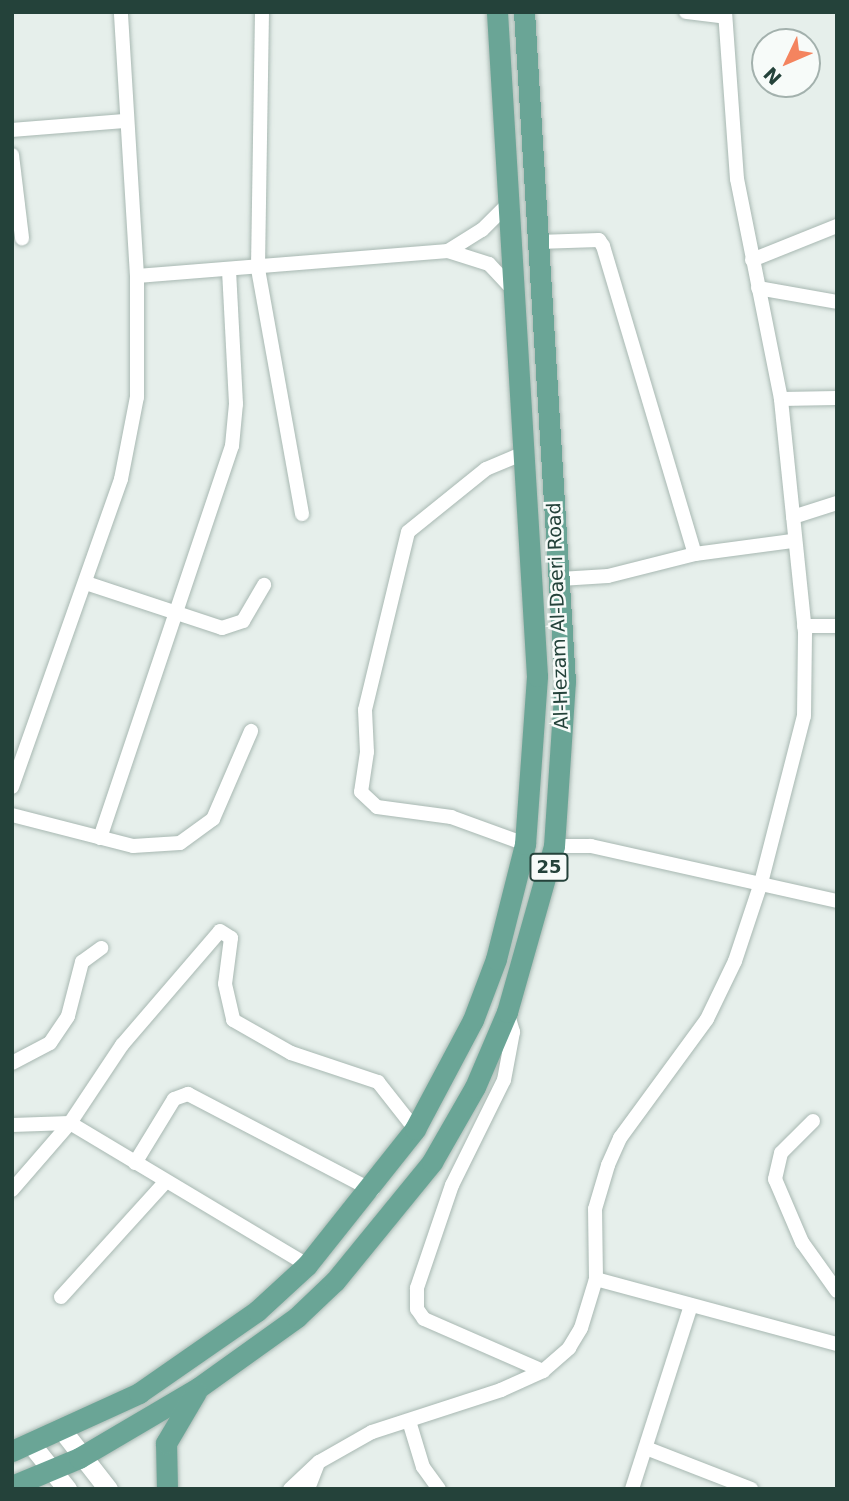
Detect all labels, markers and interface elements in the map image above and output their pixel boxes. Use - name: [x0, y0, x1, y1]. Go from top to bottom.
- north arrow: [751, 28, 821, 98]
- text: N: [759, 63, 786, 90]
- street label: Al-Hezam Al-Daeri Road: [543, 502, 573, 730]
- road number: 25: [528, 852, 570, 882]

